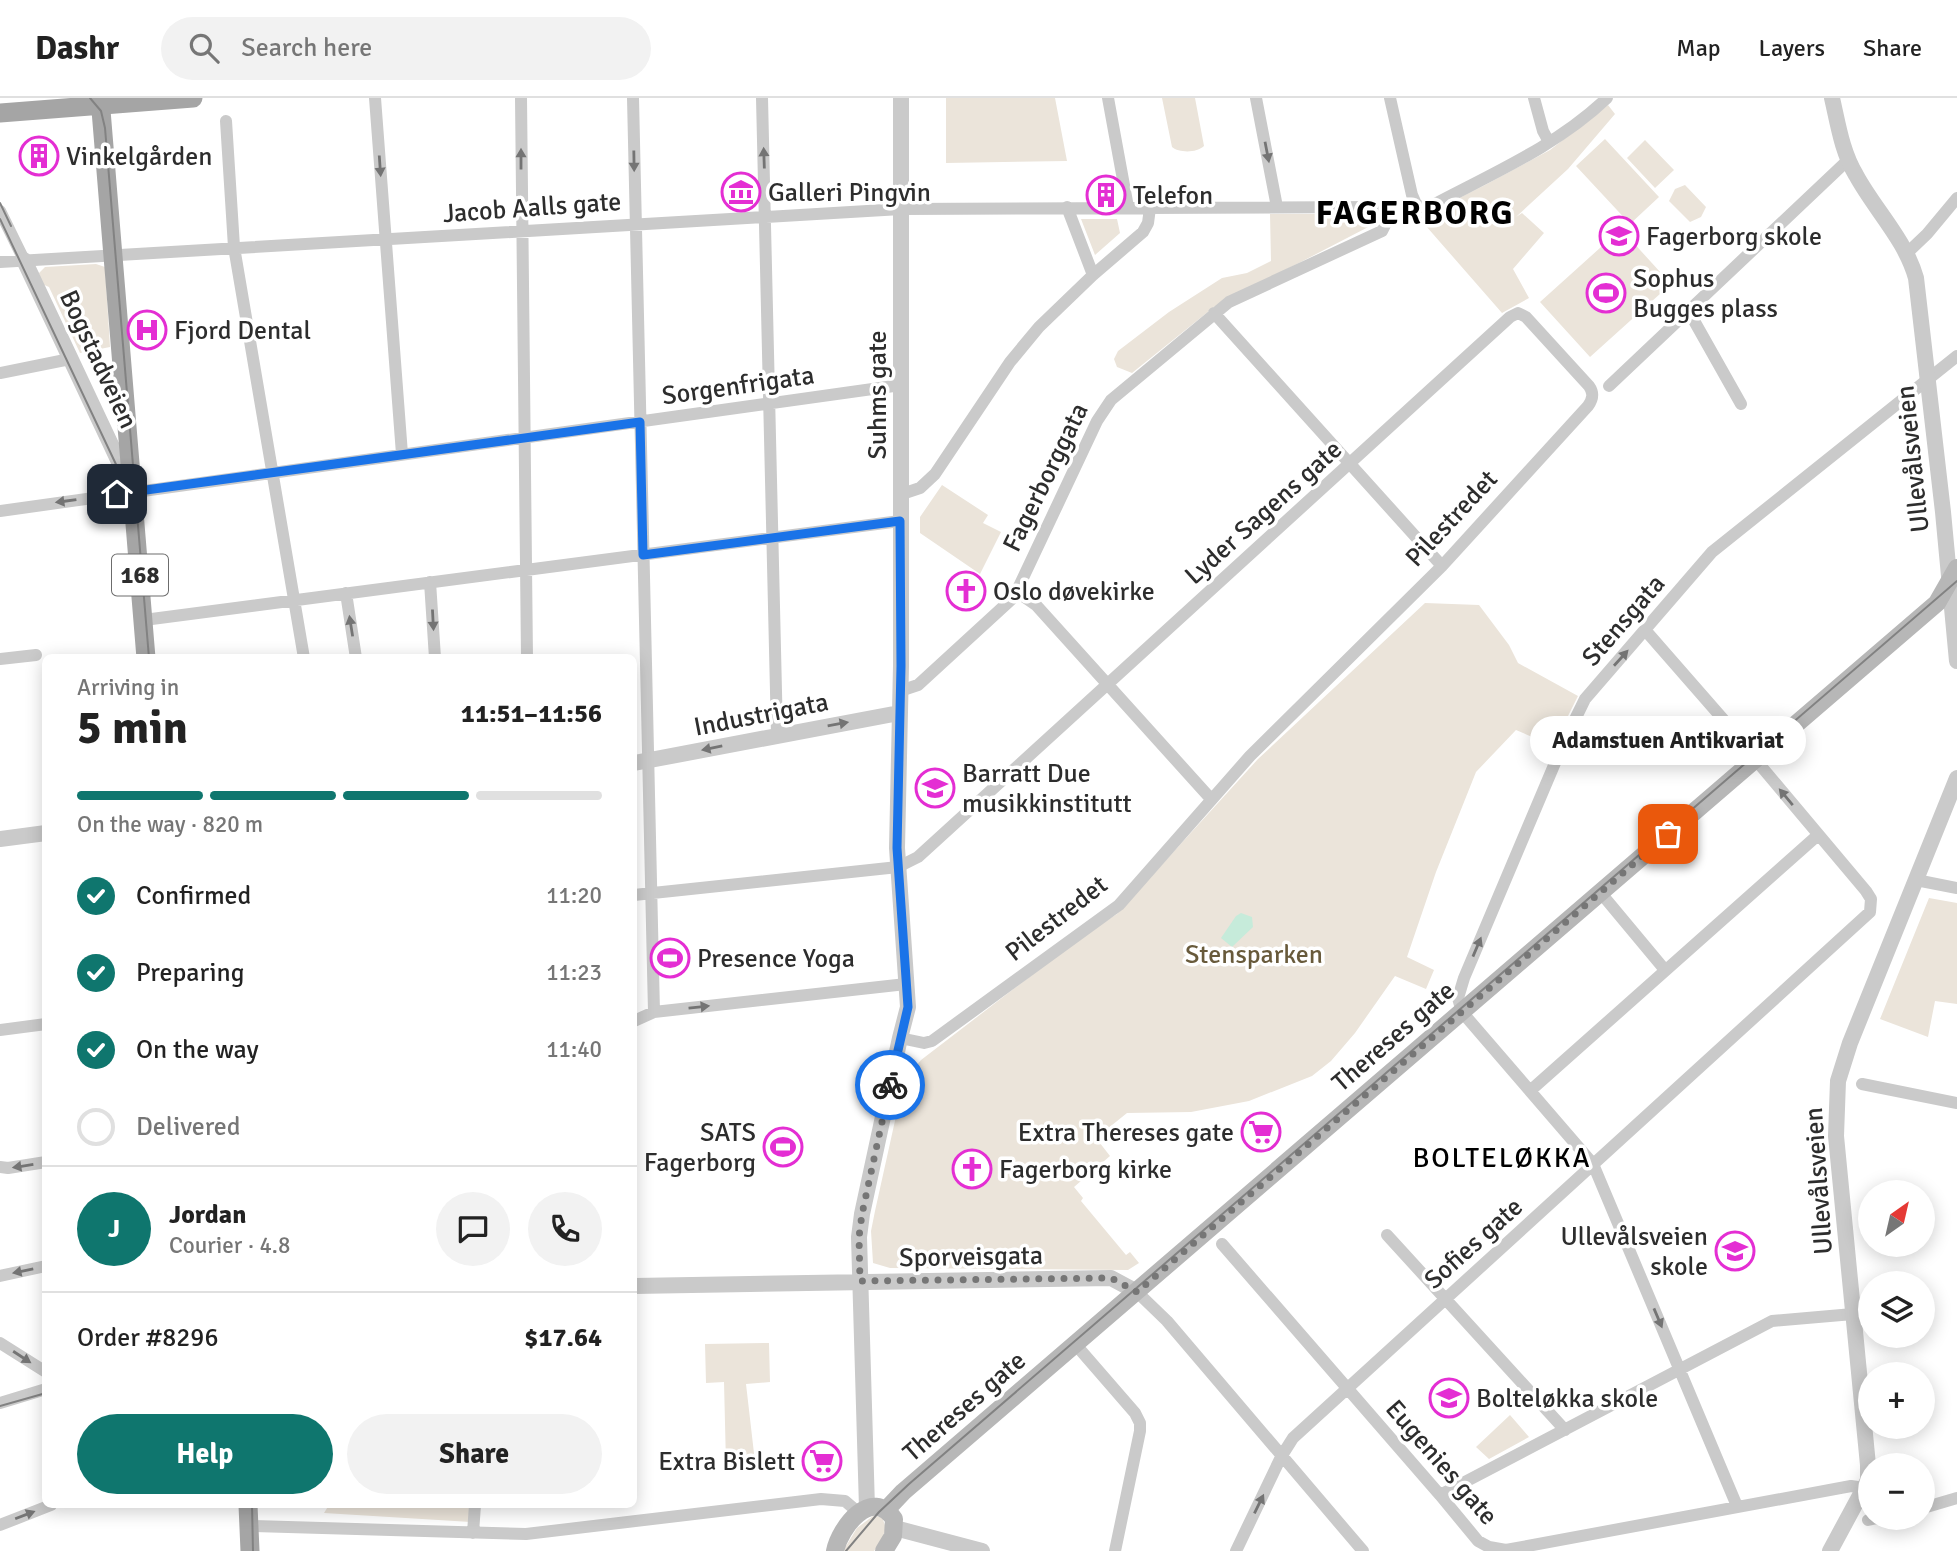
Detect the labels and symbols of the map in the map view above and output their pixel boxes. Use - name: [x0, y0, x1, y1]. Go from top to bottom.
- building icon: Vinkelgården: [18, 135, 60, 177]
- place label: Vinkelgården: [66, 141, 212, 173]
- one-way arrow: [1261, 141, 1272, 163]
- one-way arrow: [758, 146, 770, 168]
- one-way arrow: [515, 147, 527, 169]
- one-way arrow: [628, 150, 640, 172]
- one-way arrow: [374, 155, 385, 177]
- museum icon: Galleri Pingvin: [720, 171, 762, 213]
- building icon: Telefon: [1085, 174, 1127, 216]
- place label: Galleri Pingvin: [768, 177, 931, 209]
- place label: Telefon: [1133, 180, 1213, 212]
- street label: Jacob Aalls gate: [442, 186, 622, 230]
- district label: FAGERBORG: [1316, 193, 1514, 234]
- school or university icon: Fagerborg skole: [1598, 215, 1640, 257]
- place label: Fagerborg skole: [1646, 221, 1822, 253]
- place label: Sophus Bugges plass: [1633, 263, 1778, 325]
- sports icon: Sophus Bugges plass: [1585, 272, 1627, 314]
- street label: Bogstadveien: [52, 285, 144, 434]
- hospital icon: Fjord Dental: [126, 309, 168, 351]
- place label: Fjord Dental: [174, 315, 311, 347]
- street label: Suhms gate: [862, 330, 894, 460]
- street label: Sorgenfrigata: [660, 359, 816, 413]
- street label: Ullevålsveien: [1889, 384, 1937, 534]
- street label: Fagerborggata: [996, 398, 1096, 557]
- street label: Lyder Sagens gate: [1178, 434, 1349, 592]
- pin: [87, 464, 147, 524]
- street label: Pilestredet: [1399, 464, 1505, 574]
- one-way arrow: [55, 496, 77, 507]
- road number: 168: [112, 554, 168, 596]
- street label: Stensgata: [1575, 568, 1672, 673]
- church icon: Oslo døvekirke: [945, 570, 987, 612]
- place label: Oslo døvekirke: [993, 576, 1155, 608]
- one-way arrow: [427, 609, 438, 631]
- one-way arrow: [345, 615, 356, 637]
- one-way arrow: [1613, 650, 1629, 667]
- street label: Industrigata: [691, 686, 831, 744]
- callout: Adamstuen Antikvariat: [1530, 715, 1806, 764]
- one-way arrow: [827, 718, 849, 729]
- one-way arrow: [701, 742, 723, 753]
- place label: Barratt Due musikkinstitutt: [962, 758, 1132, 820]
- school or university icon: Barratt Due musikkinstitutt: [914, 767, 956, 809]
- one-way arrow: [1779, 789, 1794, 806]
- pin: [1638, 804, 1698, 864]
- street label: Pilestredet: [999, 869, 1114, 969]
- sports icon: Presence Yoga: [649, 937, 691, 979]
- one-way arrow: [1472, 937, 1483, 958]
- park label: Stensparken: [1185, 939, 1323, 971]
- place label: Presence Yoga: [697, 943, 855, 975]
- street label: Thereses gate: [1326, 975, 1462, 1099]
- one-way arrow: [689, 1001, 711, 1012]
- courier: [855, 1050, 925, 1120]
- street label: Ullevålsveien: [1798, 1106, 1840, 1256]
- supermarket icon: Extra Thereses gate: [1240, 1111, 1282, 1153]
- place label: SATS Fagerborg: [644, 1117, 756, 1179]
- place label: Extra Thereses gate: [1018, 1117, 1234, 1149]
- sports icon: SATS Fagerborg: [762, 1126, 804, 1168]
- district label: BOLTELØKKA: [1412, 1141, 1592, 1175]
- church icon: Fagerborg kirke: [951, 1148, 993, 1190]
- place label: Fagerborg kirke: [999, 1154, 1172, 1186]
- one-way arrow: [12, 1161, 34, 1172]
- north arrow: [1858, 1180, 1936, 1256]
- street label: Sofies gate: [1418, 1191, 1530, 1296]
- place label: Ullevålsveien skole: [1560, 1221, 1708, 1283]
- school or university icon: Ullevålsveien skole: [1714, 1230, 1756, 1272]
- street label: Sporveisgata: [899, 1240, 1043, 1274]
- one-way arrow: [12, 1266, 34, 1277]
- one-way arrow: [1653, 1307, 1664, 1328]
- street label: Thereses gate: [897, 1345, 1033, 1469]
- one-way arrow: [13, 1350, 32, 1363]
- school or university icon: Bolteløkka skole: [1428, 1377, 1470, 1419]
- place label: Bolteløkka skole: [1476, 1383, 1658, 1415]
- street label: Eugenies gate: [1378, 1394, 1504, 1532]
- supermarket icon: Extra Bislett: [801, 1440, 843, 1482]
- place label: Extra Bislett: [658, 1446, 795, 1478]
- one-way arrow: [1253, 1494, 1264, 1514]
- one-way arrow: [15, 1509, 36, 1520]

